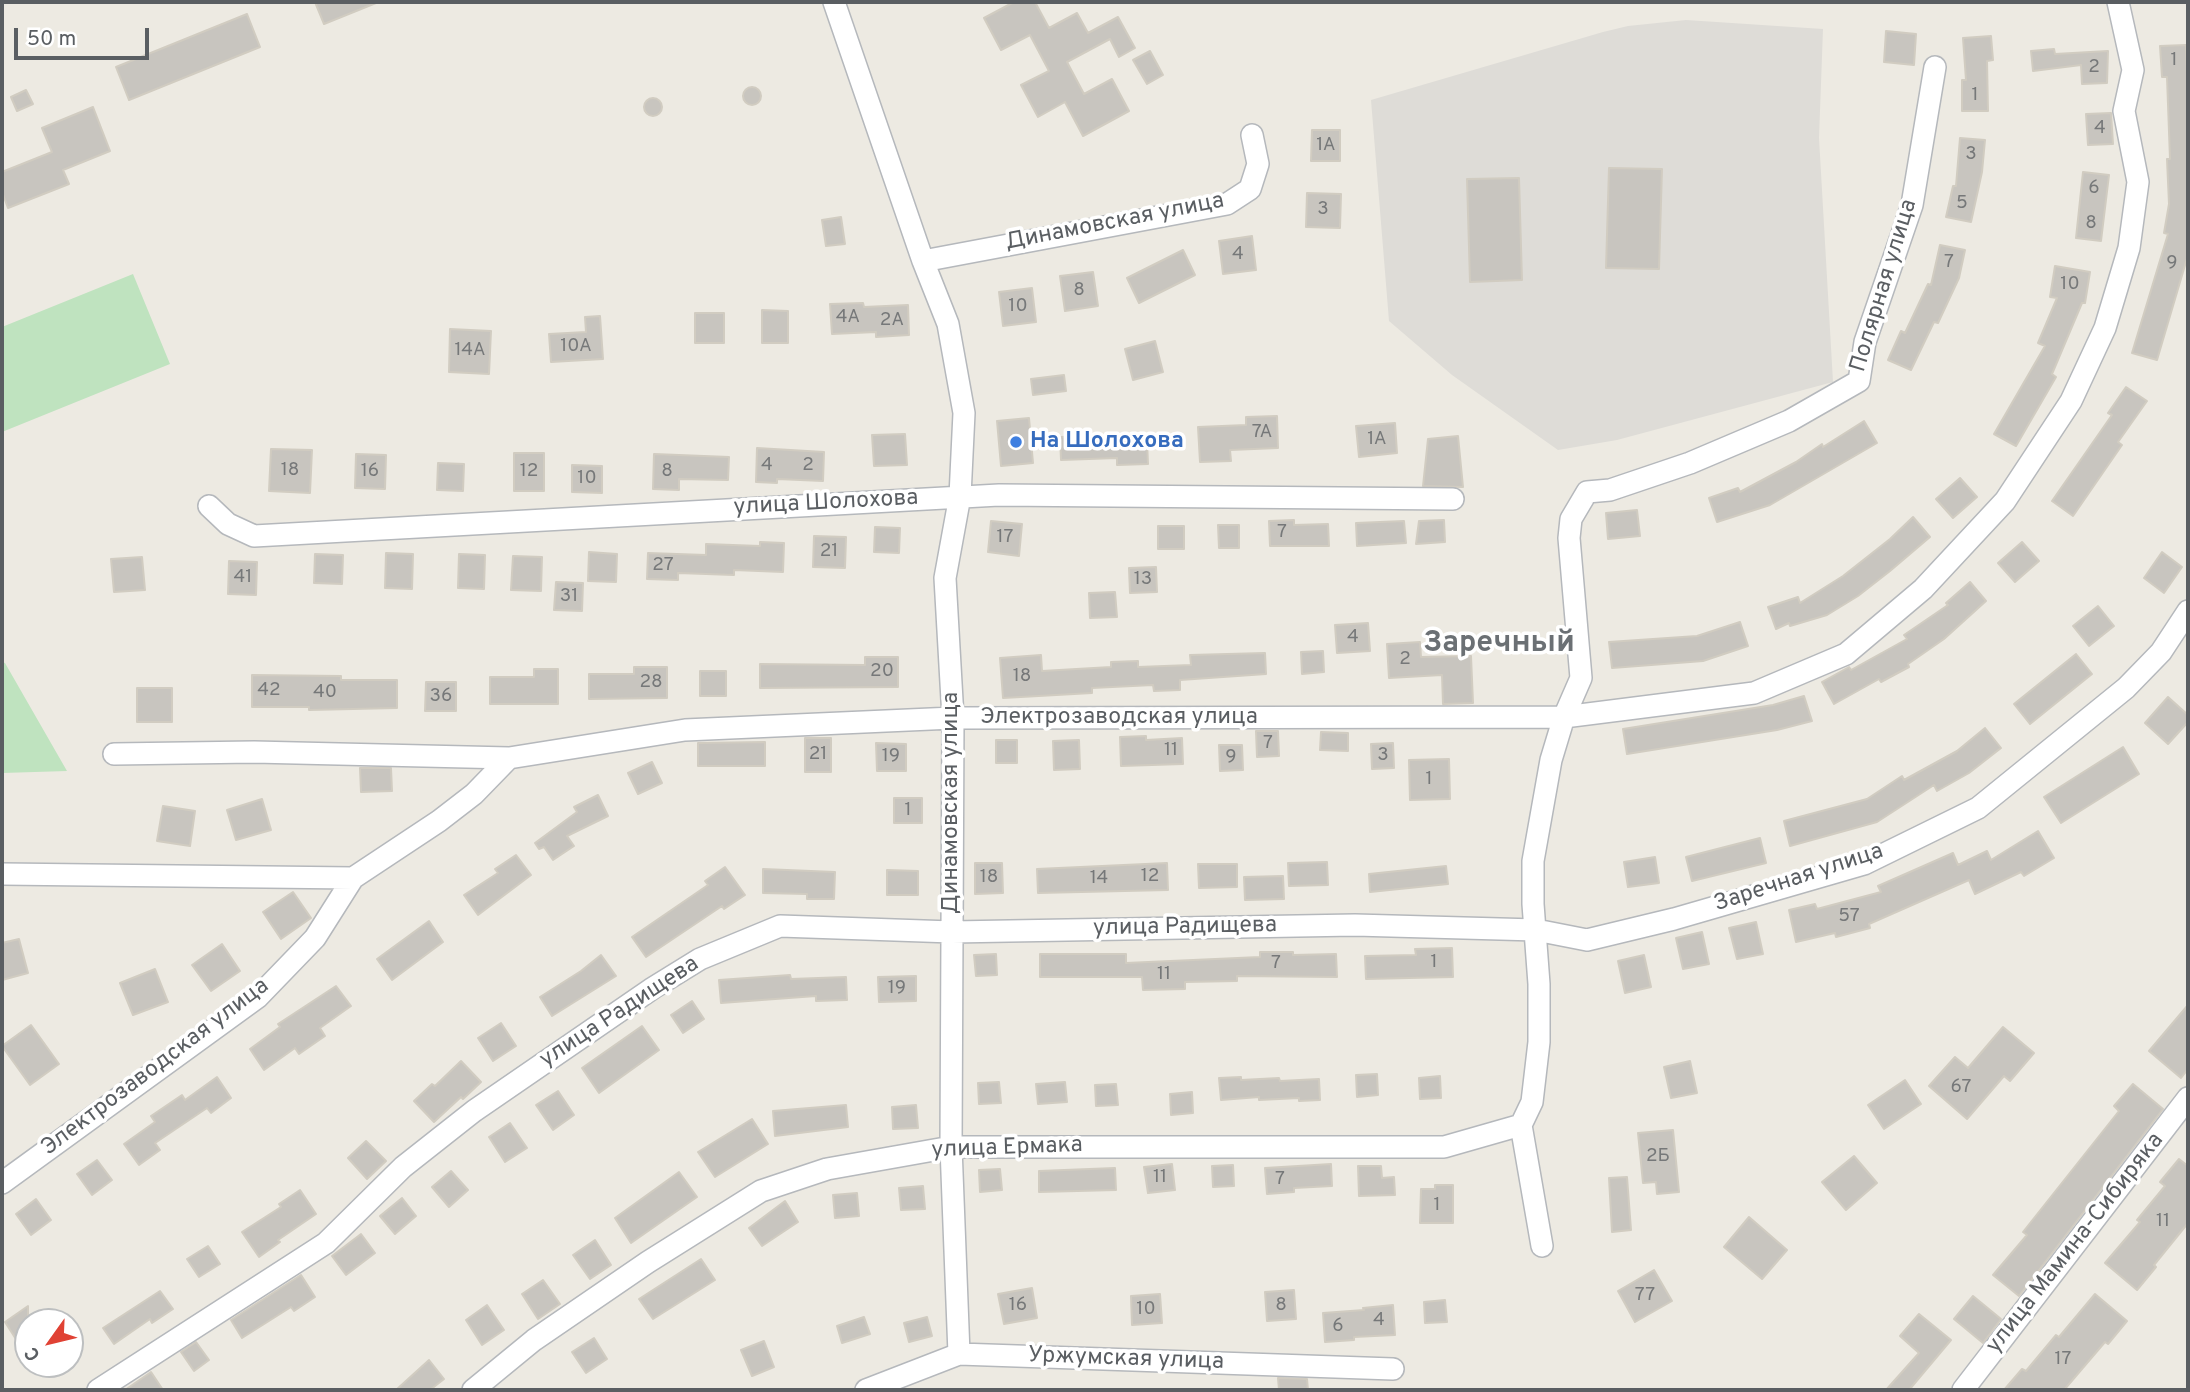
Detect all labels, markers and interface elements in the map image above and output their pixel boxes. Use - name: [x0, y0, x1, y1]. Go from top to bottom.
- scale bar: [18, 14, 152, 58]
- text: 50 m: [27, 26, 76, 53]
- house number: 1: [2170, 50, 2178, 72]
- house number: 2: [2088, 57, 2100, 79]
- house number: 1: [1971, 85, 1979, 107]
- house number: 4: [2094, 118, 2106, 140]
- house number: 1А: [1316, 135, 1336, 157]
- house number: 3: [1965, 144, 1977, 166]
- house number: 6: [2088, 178, 2100, 200]
- street label: Динамовская улица: [1003, 188, 1227, 258]
- house number: 5: [1956, 193, 1968, 215]
- street label: Полярная улица: [1846, 196, 1924, 376]
- house number: 3: [1317, 199, 1329, 221]
- house number: 8: [2085, 213, 2097, 235]
- house number: 4: [1232, 244, 1244, 266]
- house number: 7: [1944, 252, 1954, 274]
- house number: 9: [2166, 253, 2178, 275]
- house number: 10: [2060, 274, 2080, 296]
- house number: 8: [1073, 280, 1085, 302]
- house number: 10: [1008, 296, 1028, 318]
- house number: 4А: [836, 307, 860, 329]
- house number: 2А: [880, 310, 904, 332]
- house number: 10А: [560, 336, 592, 358]
- house number: 14А: [454, 340, 486, 362]
- house number: 7А: [1252, 422, 1272, 444]
- place label: На Шолохова: [1030, 428, 1184, 456]
- house number: 1А: [1367, 429, 1387, 451]
- marker: На Шолохова: [1008, 434, 1024, 450]
- house number: 4: [761, 455, 773, 477]
- house number: 2: [802, 455, 814, 477]
- house number: 18: [281, 460, 299, 482]
- house number: 16: [361, 461, 379, 483]
- house number: 12: [520, 461, 538, 483]
- house number: 8: [661, 461, 673, 483]
- house number: 10: [577, 468, 597, 490]
- street label: улица Шолохова: [733, 485, 919, 523]
- house number: 7: [1277, 522, 1287, 544]
- house number: 17: [997, 527, 1013, 549]
- house number: 21: [820, 541, 838, 563]
- house number: 27: [652, 555, 674, 577]
- house number: 41: [234, 567, 252, 589]
- house number: 13: [1134, 569, 1152, 591]
- house number: 31: [560, 586, 578, 608]
- house number: 4: [1347, 627, 1359, 649]
- district label: Заречный: [1423, 627, 1575, 663]
- house number: 2: [1399, 649, 1411, 671]
- house number: 20: [870, 661, 894, 683]
- house number: 18: [1013, 666, 1031, 688]
- house number: 28: [639, 672, 663, 694]
- house number: 42: [257, 680, 281, 702]
- house number: 40: [313, 682, 337, 704]
- house number: 36: [430, 686, 452, 708]
- street label: Динамовская улица: [938, 692, 966, 914]
- street label: Электрозаводская улица: [980, 704, 1258, 732]
- house number: 7: [1263, 733, 1273, 755]
- house number: 11: [1164, 740, 1178, 762]
- house number: 21: [809, 744, 827, 766]
- house number: 3: [1377, 745, 1389, 767]
- house number: 19: [882, 746, 900, 768]
- house number: 9: [1225, 747, 1237, 769]
- house number: 1: [1425, 769, 1433, 791]
- house number: 1: [904, 800, 912, 822]
- street label: Заречная улица: [1711, 839, 1887, 919]
- house number: 12: [1141, 866, 1159, 888]
- house number: 18: [980, 867, 998, 889]
- house number: 14: [1090, 868, 1108, 890]
- house number: 57: [1838, 906, 1860, 928]
- street label: улица Радищева: [1093, 913, 1277, 943]
- street label: улица Радищева: [535, 951, 705, 1075]
- house number: 1: [1430, 952, 1438, 974]
- house number: 7: [1271, 953, 1281, 975]
- house number: 11: [1157, 964, 1171, 986]
- street label: Электрозаводская улица: [37, 973, 275, 1163]
- house number: 19: [888, 978, 906, 1000]
- house number: 67: [1951, 1077, 1971, 1099]
- street label: улица Мамина-Сибиряка: [1981, 1128, 2171, 1360]
- street label: улица Ермака: [931, 1133, 1083, 1165]
- house number: 2Б: [1646, 1146, 1670, 1168]
- house number: 11: [1153, 1167, 1167, 1189]
- house number: 7: [1275, 1169, 1285, 1191]
- house number: 1: [1433, 1195, 1441, 1217]
- house number: 11: [2156, 1211, 2170, 1233]
- house number: 77: [1635, 1285, 1655, 1307]
- house number: 16: [1009, 1295, 1027, 1317]
- house number: 8: [1275, 1295, 1287, 1317]
- house number: 10: [1136, 1299, 1156, 1321]
- north arrow: [14, 1308, 84, 1378]
- house number: 4: [1373, 1310, 1385, 1332]
- house number: 6: [1332, 1316, 1344, 1338]
- text: С: [20, 1342, 47, 1365]
- street label: Уржумская улица: [1027, 1343, 1225, 1377]
- house number: 17: [2055, 1349, 2071, 1371]

